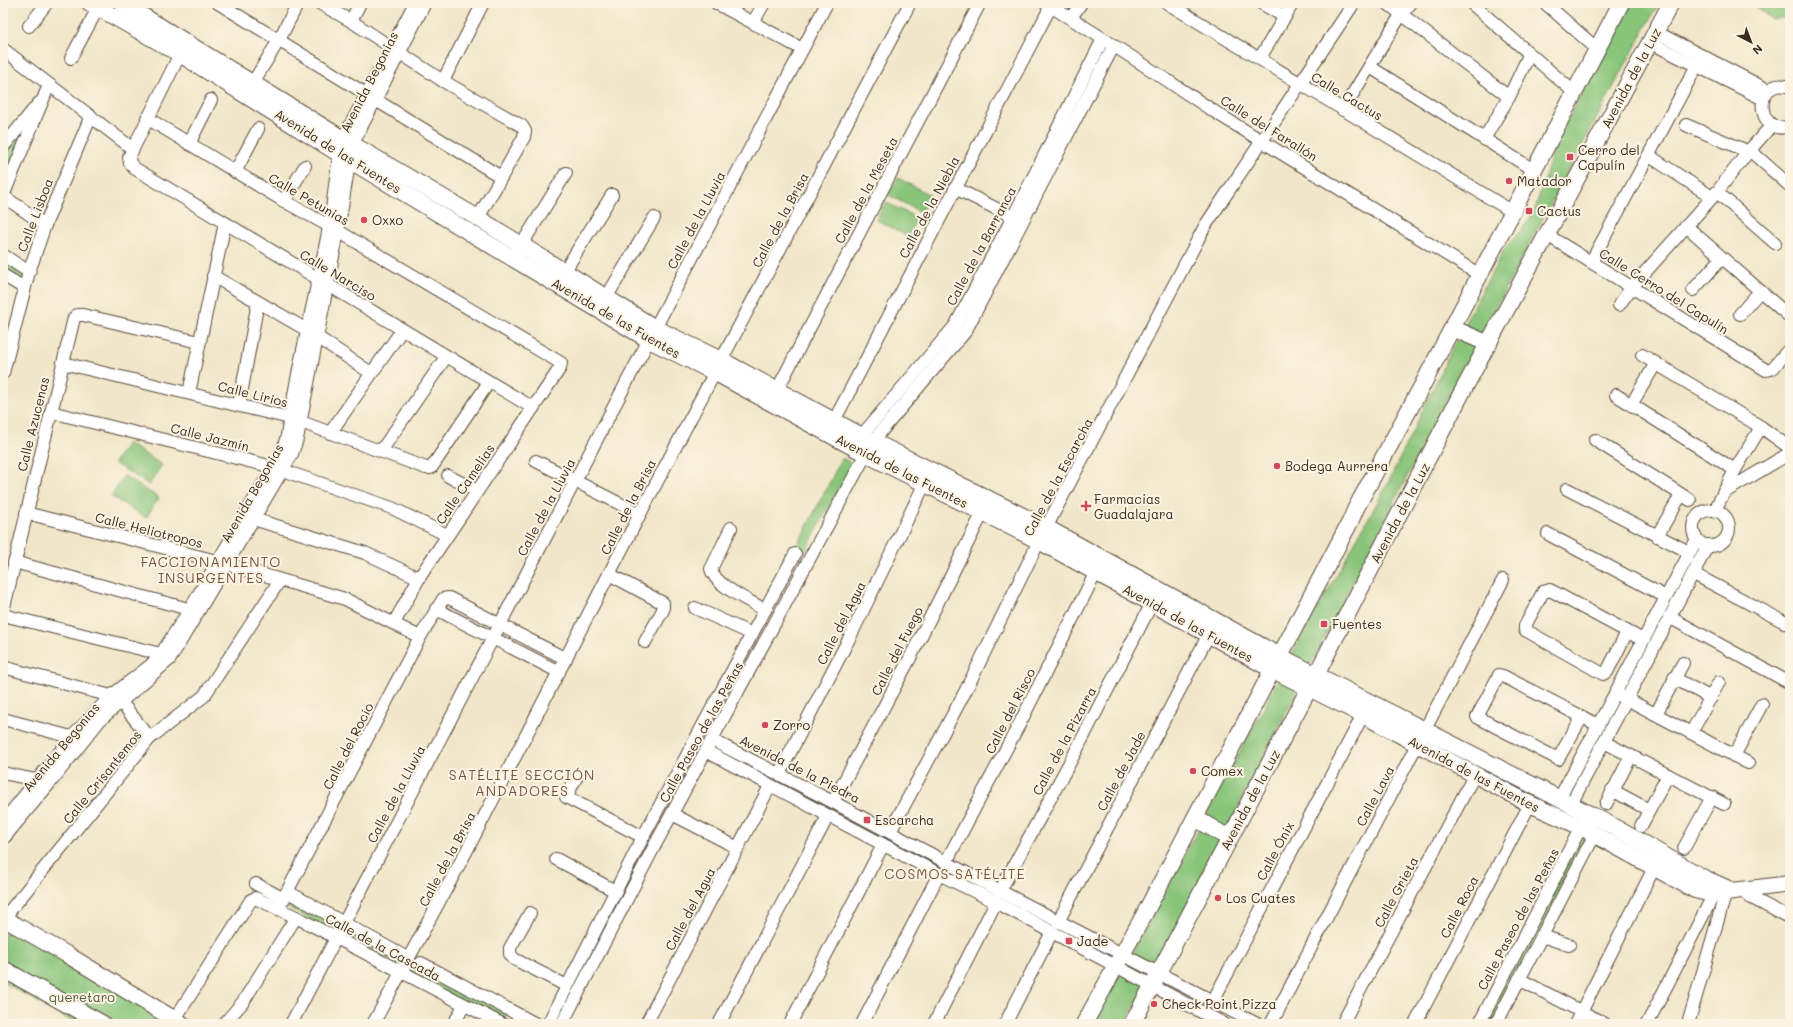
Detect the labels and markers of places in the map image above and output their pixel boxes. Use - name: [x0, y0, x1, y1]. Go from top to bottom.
- place label: Cerro del Capulín: [1578, 141, 1640, 173]
- marker: Cerro del Capulín: [1565, 152, 1575, 162]
- place label: Matador: [1517, 172, 1572, 189]
- marker: Matador: [1504, 176, 1514, 186]
- place label: Cactus: [1537, 202, 1581, 219]
- marker: Cactus: [1524, 206, 1534, 216]
- place label: Oxxo: [372, 211, 404, 228]
- marker: Oxxo: [359, 215, 369, 225]
- place label: Bodega Aurrera: [1285, 457, 1389, 474]
- marker: Bodega Aurrera: [1272, 461, 1282, 471]
- place label: Farmacias Guadalajara: [1094, 490, 1174, 522]
- marker: Farmacias Guadalajara: [1081, 501, 1091, 511]
- place label: Fuentes: [1332, 615, 1382, 632]
- marker: Fuentes: [1319, 619, 1329, 629]
- place label: Zorro: [773, 716, 811, 733]
- marker: Zorro: [760, 720, 770, 730]
- place label: Comex: [1201, 762, 1243, 779]
- marker: Comex: [1188, 766, 1198, 776]
- place label: Escarcha: [875, 811, 934, 828]
- marker: Escarcha: [862, 815, 872, 825]
- place label: Los Cuates: [1226, 889, 1296, 906]
- marker: Los Cuates: [1213, 893, 1223, 903]
- place label: Jade: [1077, 932, 1109, 949]
- marker: Jade: [1064, 936, 1074, 946]
- place label: Check Point Pizza: [1162, 995, 1277, 1012]
- marker: Check Point Pizza: [1149, 999, 1159, 1009]

